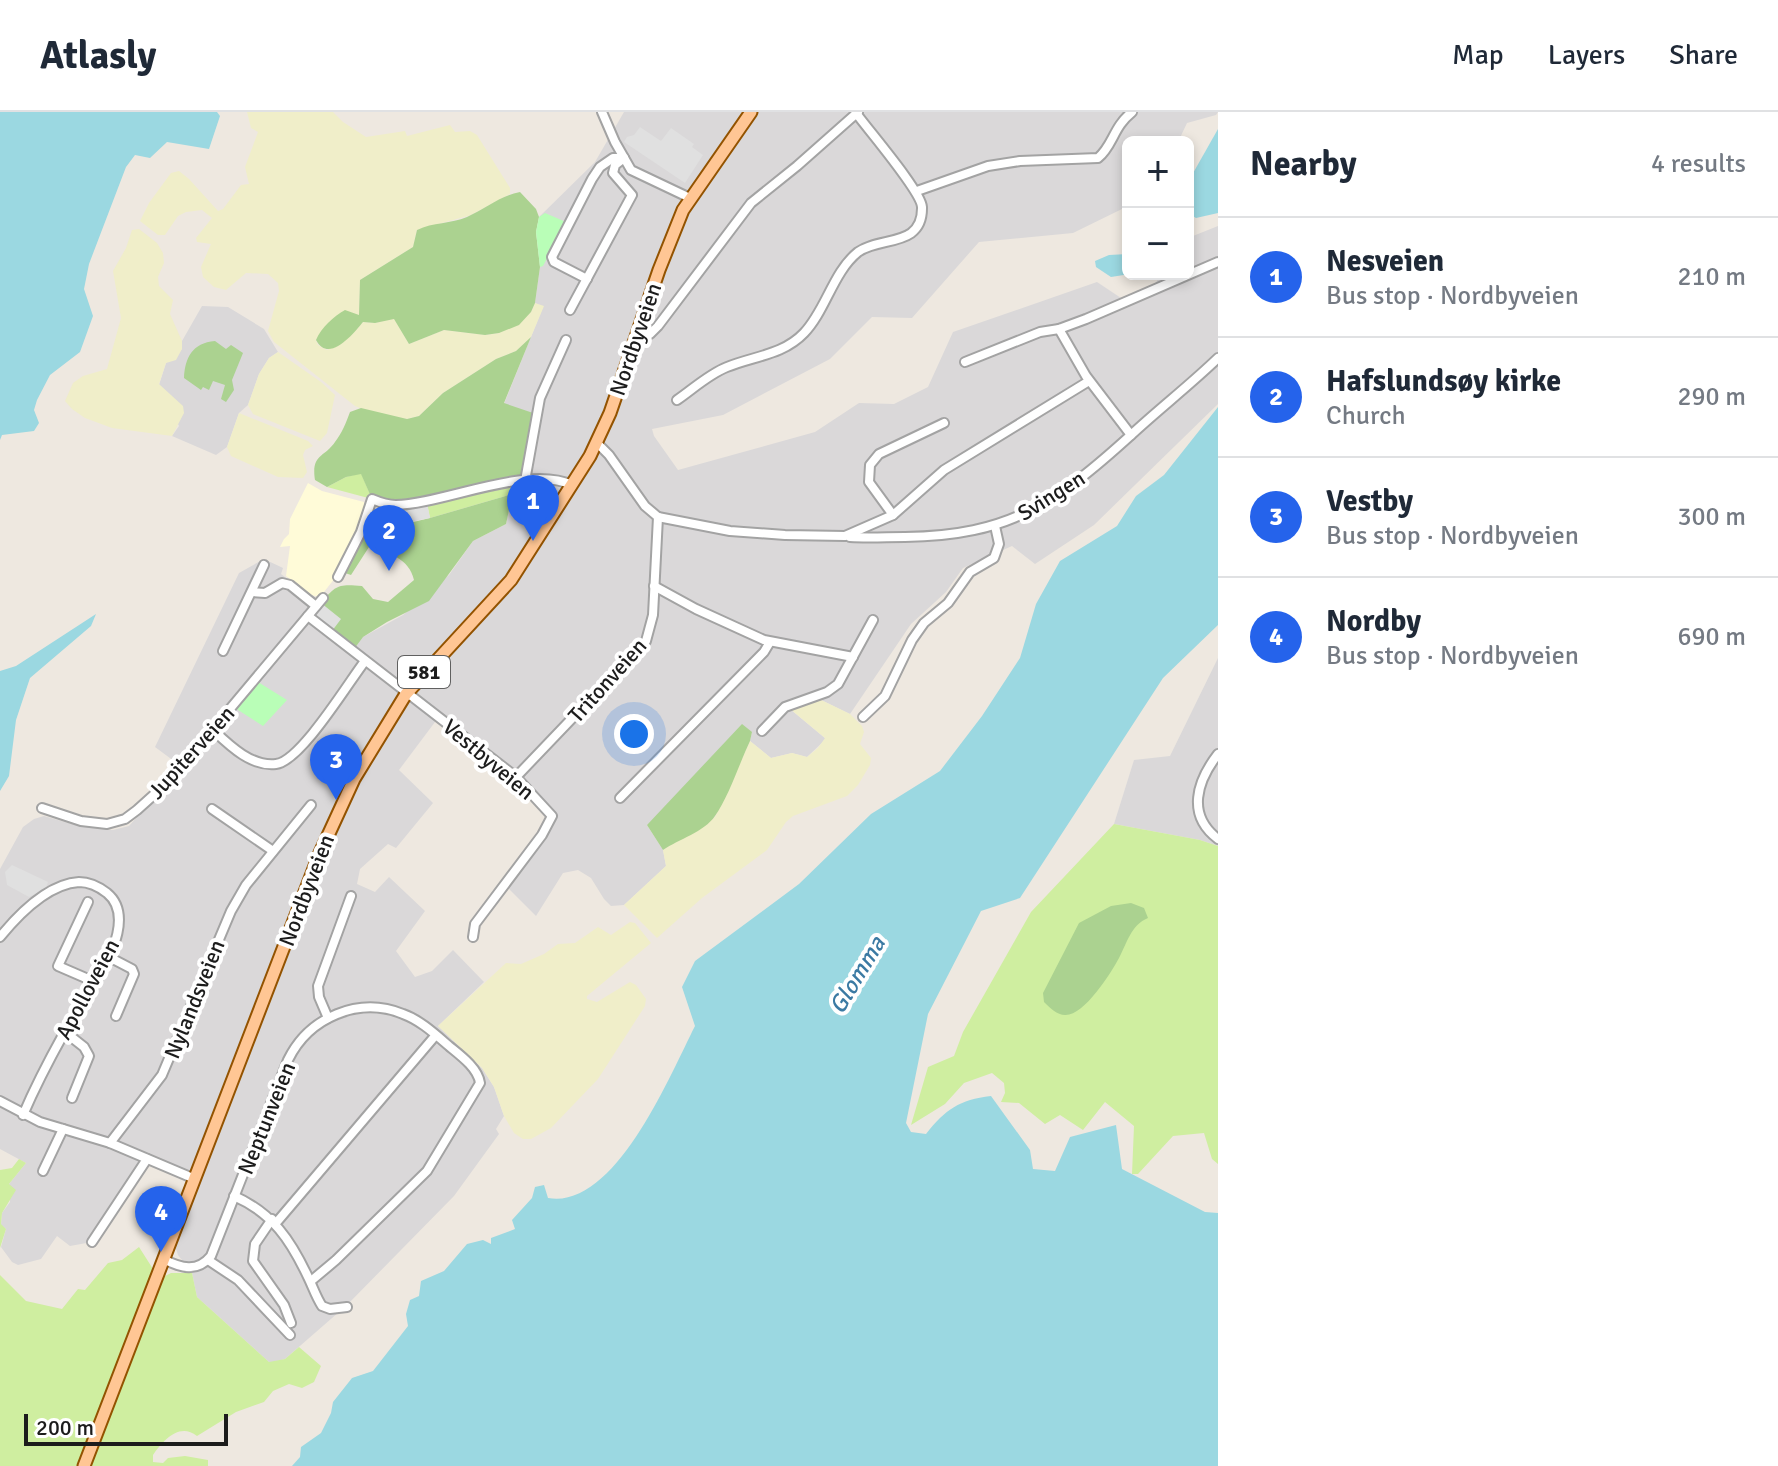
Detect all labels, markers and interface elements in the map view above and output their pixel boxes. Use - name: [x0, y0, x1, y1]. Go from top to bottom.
- text: Atlasly: [40, 32, 156, 79]
- text: Map: [1452, 38, 1504, 72]
- text: Layers: [1548, 38, 1625, 72]
- text: Share: [1669, 38, 1738, 72]
- map controls: [1122, 136, 1194, 280]
- button: +: [1122, 136, 1194, 208]
- text: Nearby: [1250, 143, 1357, 185]
- text: 4 results: [1651, 148, 1746, 180]
- button: −: [1122, 208, 1194, 280]
- text: Nesveien: [1326, 243, 1444, 280]
- text: 1: [1269, 261, 1283, 293]
- text: 210 m: [1677, 261, 1746, 293]
- street label: Nordbyveien: [604, 279, 667, 399]
- text: Bus stop · Nordbyveien: [1326, 280, 1579, 312]
- text: Hafslundsøy kirke: [1326, 363, 1561, 400]
- text: 2: [1269, 381, 1283, 413]
- text: 290 m: [1677, 381, 1746, 413]
- text: Church: [1326, 400, 1406, 432]
- street label: Svingen: [1013, 464, 1090, 527]
- pin: 1: [507, 475, 559, 541]
- text: Vestby: [1326, 483, 1413, 520]
- text: 3: [1269, 501, 1283, 533]
- text: 300 m: [1677, 501, 1746, 533]
- pin: 2: [363, 505, 415, 571]
- text: Bus stop · Nordbyveien: [1326, 520, 1579, 552]
- text: Nordby: [1326, 603, 1421, 640]
- text: 4: [1269, 621, 1283, 653]
- text: 690 m: [1677, 621, 1746, 653]
- street label: Tritonveien: [562, 633, 652, 728]
- text: Bus stop · Nordbyveien: [1326, 640, 1579, 672]
- road number: 581: [398, 656, 450, 688]
- street label: Jupiterveien: [142, 700, 240, 805]
- street label: Vestbyveien: [437, 713, 540, 806]
- your location: [614, 714, 654, 754]
- pin: 3: [310, 734, 362, 800]
- street label: Nordbyveien: [273, 830, 340, 950]
- water label: Glomma: [822, 930, 892, 1019]
- street label: Apolloveien: [50, 934, 125, 1044]
- street label: Nylandsveien: [158, 936, 231, 1063]
- street label: Neptunveien: [232, 1058, 301, 1178]
- pin: 4: [135, 1186, 187, 1252]
- scale bar: [24, 1410, 228, 1446]
- text: 200 m: [36, 1414, 94, 1441]

